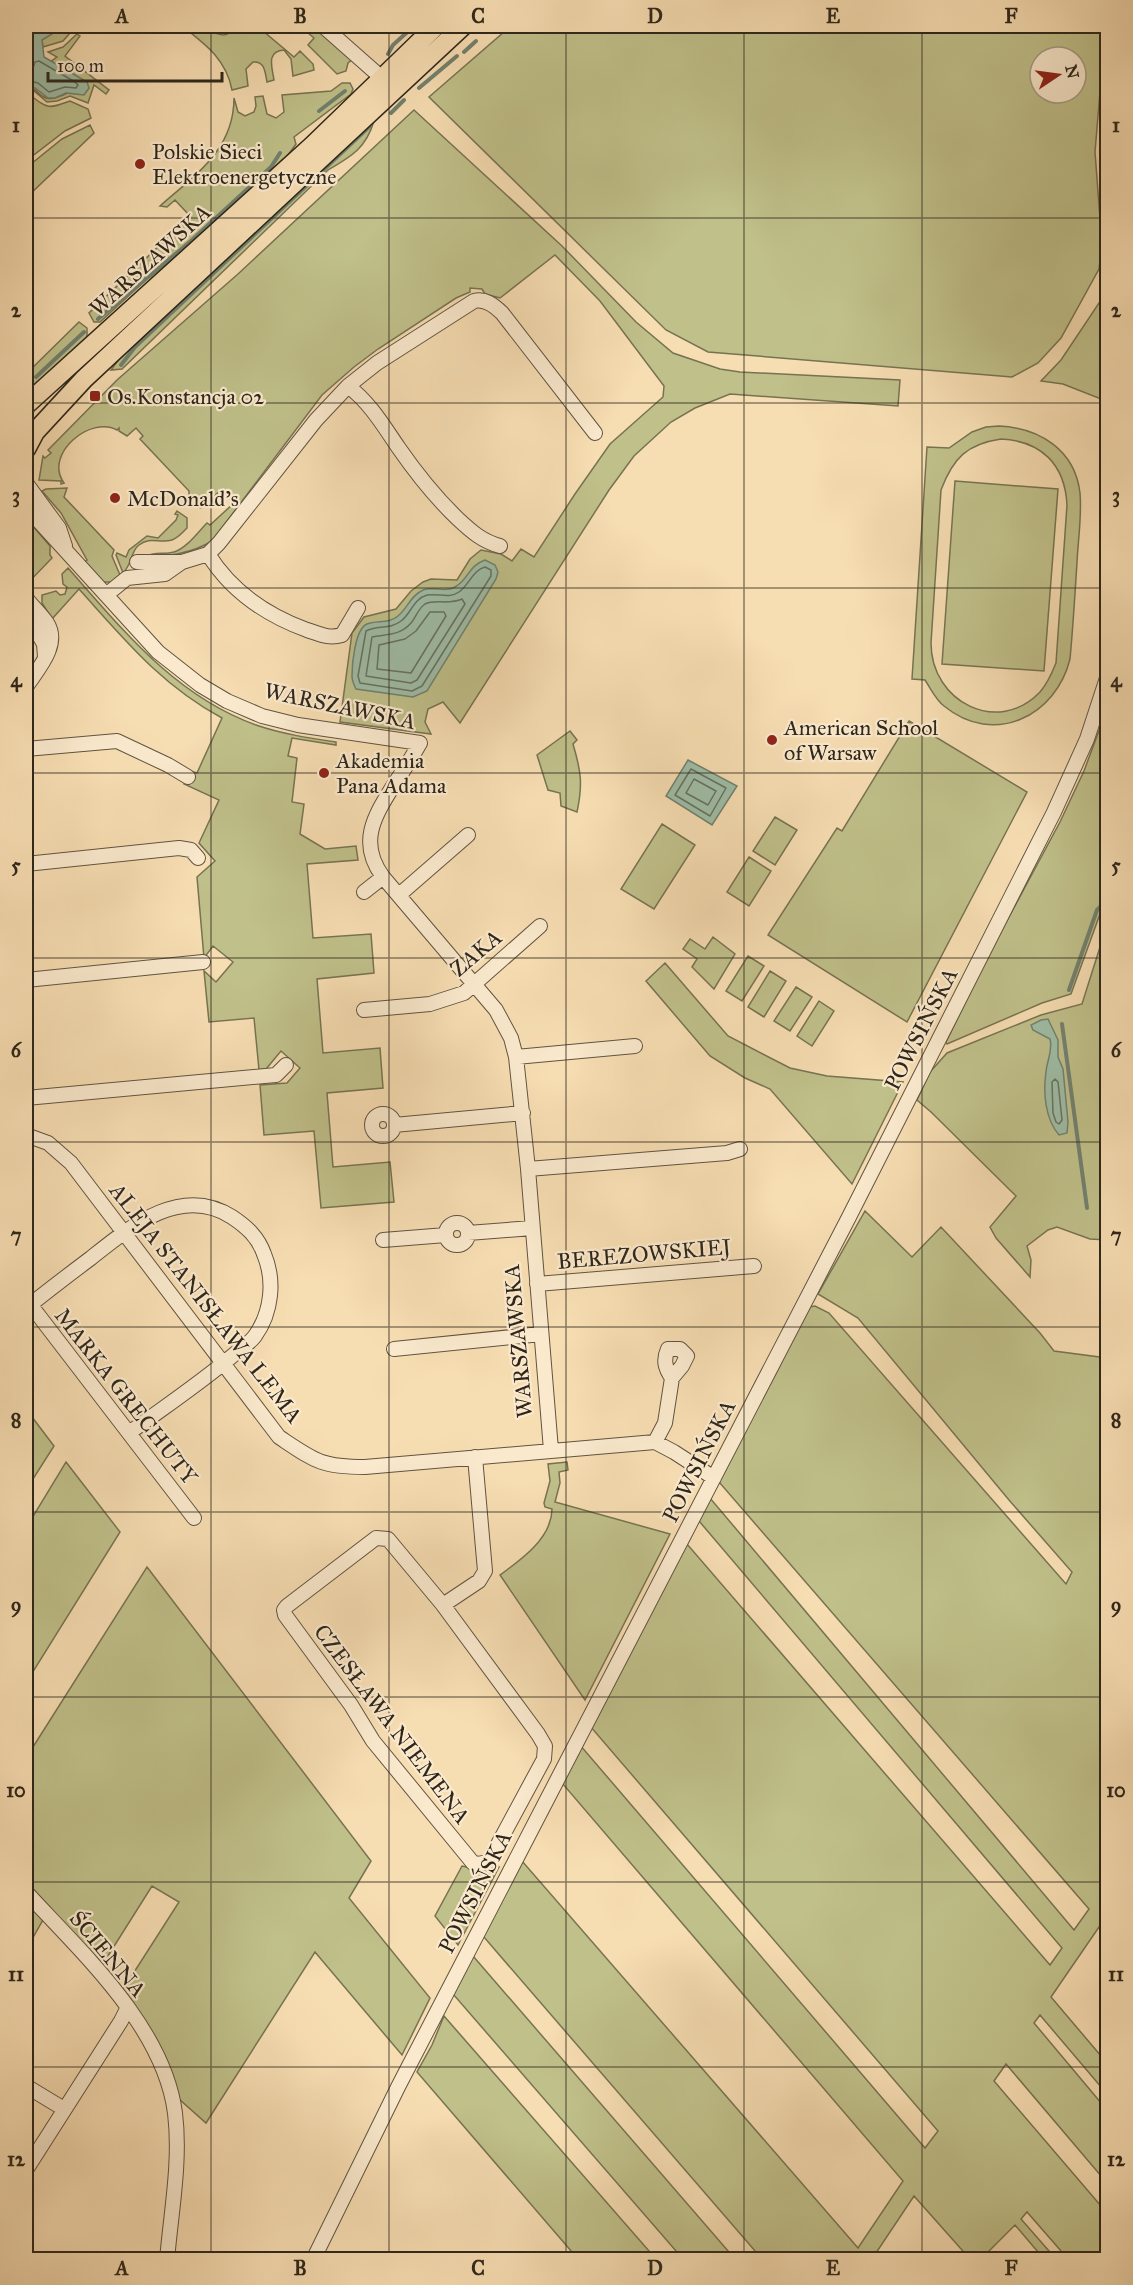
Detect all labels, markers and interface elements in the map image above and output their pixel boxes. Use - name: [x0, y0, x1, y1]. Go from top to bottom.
- text: A: [113, 4, 129, 28]
- text: B: [293, 4, 307, 28]
- text: C: [471, 4, 485, 28]
- text: D: [647, 4, 663, 28]
- text: E: [826, 4, 841, 28]
- text: F: [1004, 4, 1018, 28]
- scale bar: [48, 45, 222, 83]
- north arrow: [1028, 45, 1088, 105]
- text: 100 m: [57, 55, 104, 77]
- text: N: [1061, 63, 1083, 81]
- text: 1: [12, 113, 20, 137]
- text: 1: [1112, 113, 1120, 137]
- place label: Polskie Sieci Elektroenergetyczne: [152, 138, 336, 190]
- marker: Polskie Sieci Elektroenergetyczne: [133, 157, 147, 171]
- street label: WARSZAWSKA: [84, 198, 216, 322]
- text: 2: [11, 298, 22, 322]
- text: 2: [1111, 298, 1122, 322]
- place label: Os.Konstancja 02: [107, 383, 264, 410]
- marker: Os.Konstancja 02: [88, 389, 102, 403]
- text: 3: [12, 483, 20, 508]
- text: 3: [1112, 483, 1120, 508]
- place label: McDonald's: [127, 485, 239, 512]
- marker: McDonald's: [108, 491, 122, 505]
- text: 4: [10, 668, 22, 693]
- text: 4: [1110, 668, 1122, 693]
- street label: WARSZAWSKA: [262, 677, 418, 735]
- place label: American School of Warsaw: [783, 714, 938, 766]
- marker: American School of Warsaw: [765, 733, 779, 747]
- place label: Akademia Pana Adama: [335, 747, 447, 799]
- marker: Akademia Pana Adama: [317, 766, 331, 780]
- text: 5: [11, 853, 21, 877]
- text: 5: [1111, 853, 1121, 877]
- street label: ZAKA: [445, 924, 507, 982]
- street label: POWSIŃSKA: [879, 963, 963, 1095]
- text: 6: [11, 1038, 23, 1062]
- text: 6: [1111, 1038, 1123, 1062]
- street label: ALEJA STANISŁAWA LEMA: [103, 1177, 308, 1429]
- text: 7: [11, 1223, 22, 1247]
- text: 7: [1111, 1223, 1122, 1247]
- street label: BEREZOWSKIEJ: [556, 1233, 732, 1275]
- street label: WARSZAWSKA: [498, 1263, 538, 1419]
- street label: MARKA GRECHUTY: [49, 1303, 204, 1490]
- street label: POWSIŃSKA: [657, 1395, 741, 1527]
- text: 8: [11, 1408, 21, 1432]
- text: 8: [1111, 1408, 1121, 1432]
- text: 9: [11, 1593, 21, 1618]
- text: 9: [1111, 1593, 1121, 1618]
- street label: CZESŁAWA NIEMENA: [308, 1619, 476, 1829]
- text: 10: [6, 1778, 26, 1802]
- text: 10: [1106, 1778, 1126, 1802]
- street label: POWSIŃSKA: [433, 1826, 517, 1958]
- street label: ŚCIENNA: [64, 1905, 152, 2003]
- text: 11: [8, 1962, 24, 1986]
- text: 11: [1108, 1962, 1124, 1986]
- text: 12: [7, 2147, 26, 2171]
- text: 12: [1107, 2147, 1126, 2171]
- text: A: [113, 2256, 129, 2280]
- text: B: [293, 2256, 307, 2280]
- text: C: [471, 2256, 485, 2280]
- text: D: [647, 2256, 663, 2280]
- text: E: [826, 2256, 841, 2280]
- text: F: [1004, 2256, 1018, 2280]

